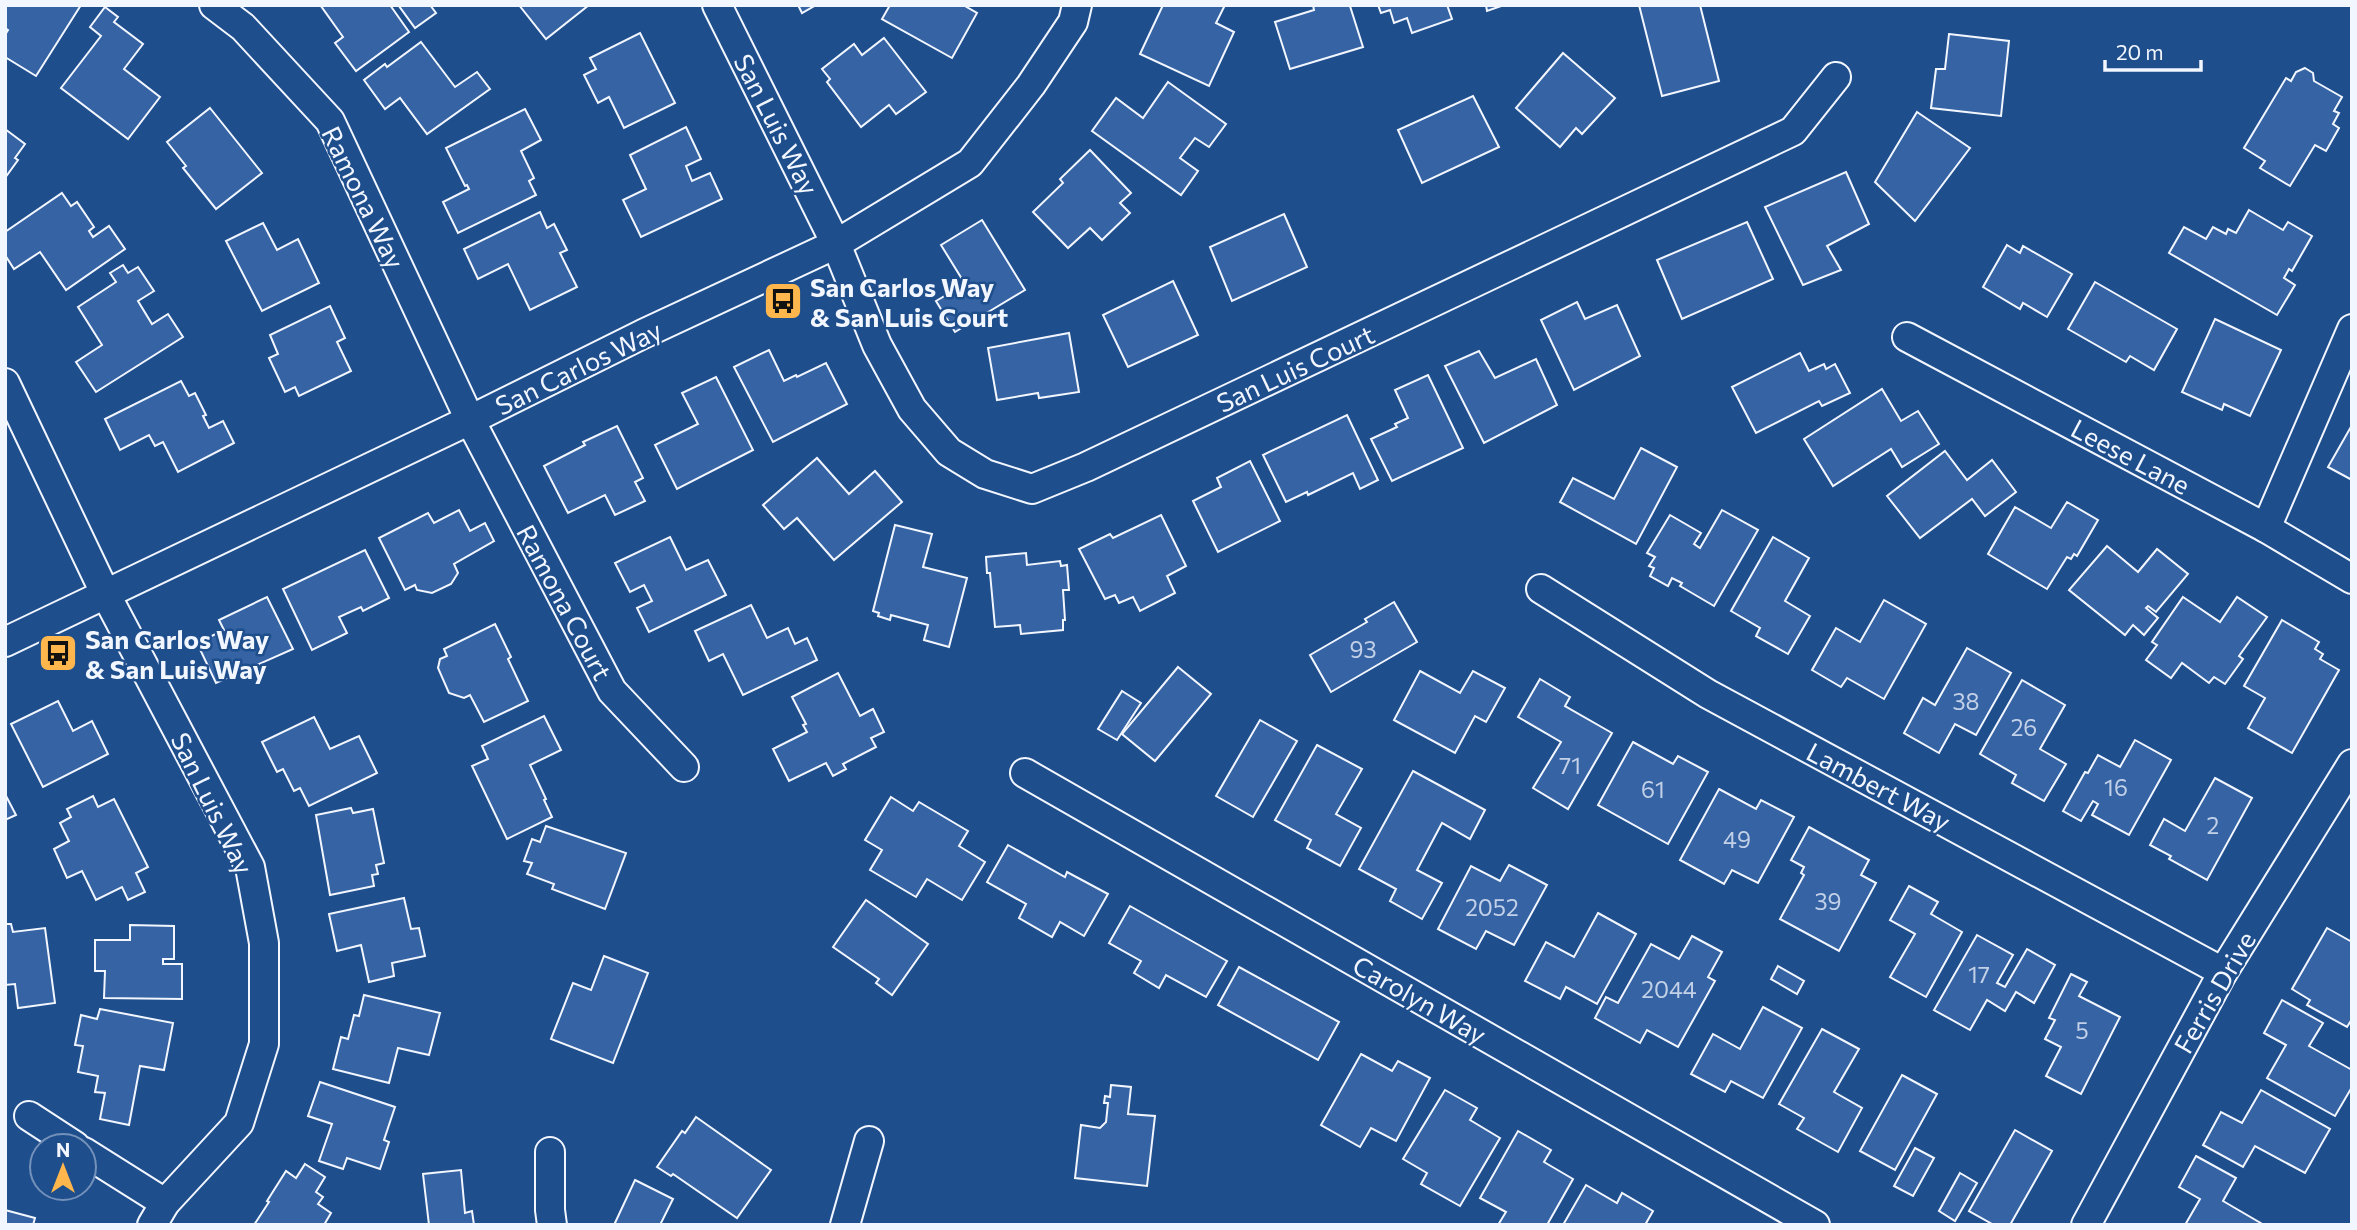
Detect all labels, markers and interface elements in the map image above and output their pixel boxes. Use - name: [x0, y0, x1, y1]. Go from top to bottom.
- scale bar: [2105, 28, 2201, 72]
- text: 20 m: [2116, 39, 2164, 64]
- street label: San Luis Way: [728, 49, 826, 199]
- street label: Ramona Way: [316, 121, 412, 273]
- place label: San Carlos Way & San Luis Court: [810, 271, 1008, 332]
- bus stop icon: San Carlos Way & San Luis Court: [762, 280, 804, 322]
- street label: San Carlos Way: [490, 313, 666, 421]
- street label: San Luis Court: [1211, 318, 1379, 418]
- street label: Leese Lane: [2066, 412, 2196, 500]
- street label: Ramona Court: [511, 519, 619, 685]
- place label: San Carlos Way & San Luis Way: [85, 623, 269, 684]
- bus stop icon: San Carlos Way & San Luis Way: [37, 632, 79, 674]
- house number: 93: [1349, 635, 1377, 663]
- house number: 38: [1952, 687, 1980, 715]
- house number: 26: [2011, 713, 2037, 741]
- street label: San Luis Way: [165, 727, 261, 879]
- street label: Lambert Way: [1802, 735, 1956, 837]
- house number: 71: [1559, 751, 1581, 779]
- house number: 16: [2104, 773, 2128, 801]
- house number: 61: [1641, 775, 1665, 803]
- house number: 2: [2207, 811, 2219, 839]
- house number: 49: [1723, 825, 1751, 853]
- house number: 39: [1814, 887, 1842, 915]
- house number: 2052: [1465, 893, 1519, 921]
- street label: Ferris Drive: [2167, 926, 2261, 1058]
- street label: Carolyn Way: [1348, 948, 1492, 1050]
- house number: 17: [1968, 960, 1990, 988]
- house number: 2044: [1641, 975, 1697, 1003]
- house number: 5: [2075, 1016, 2089, 1044]
- north arrow: [28, 1132, 98, 1202]
- text: N: [56, 1138, 70, 1161]

